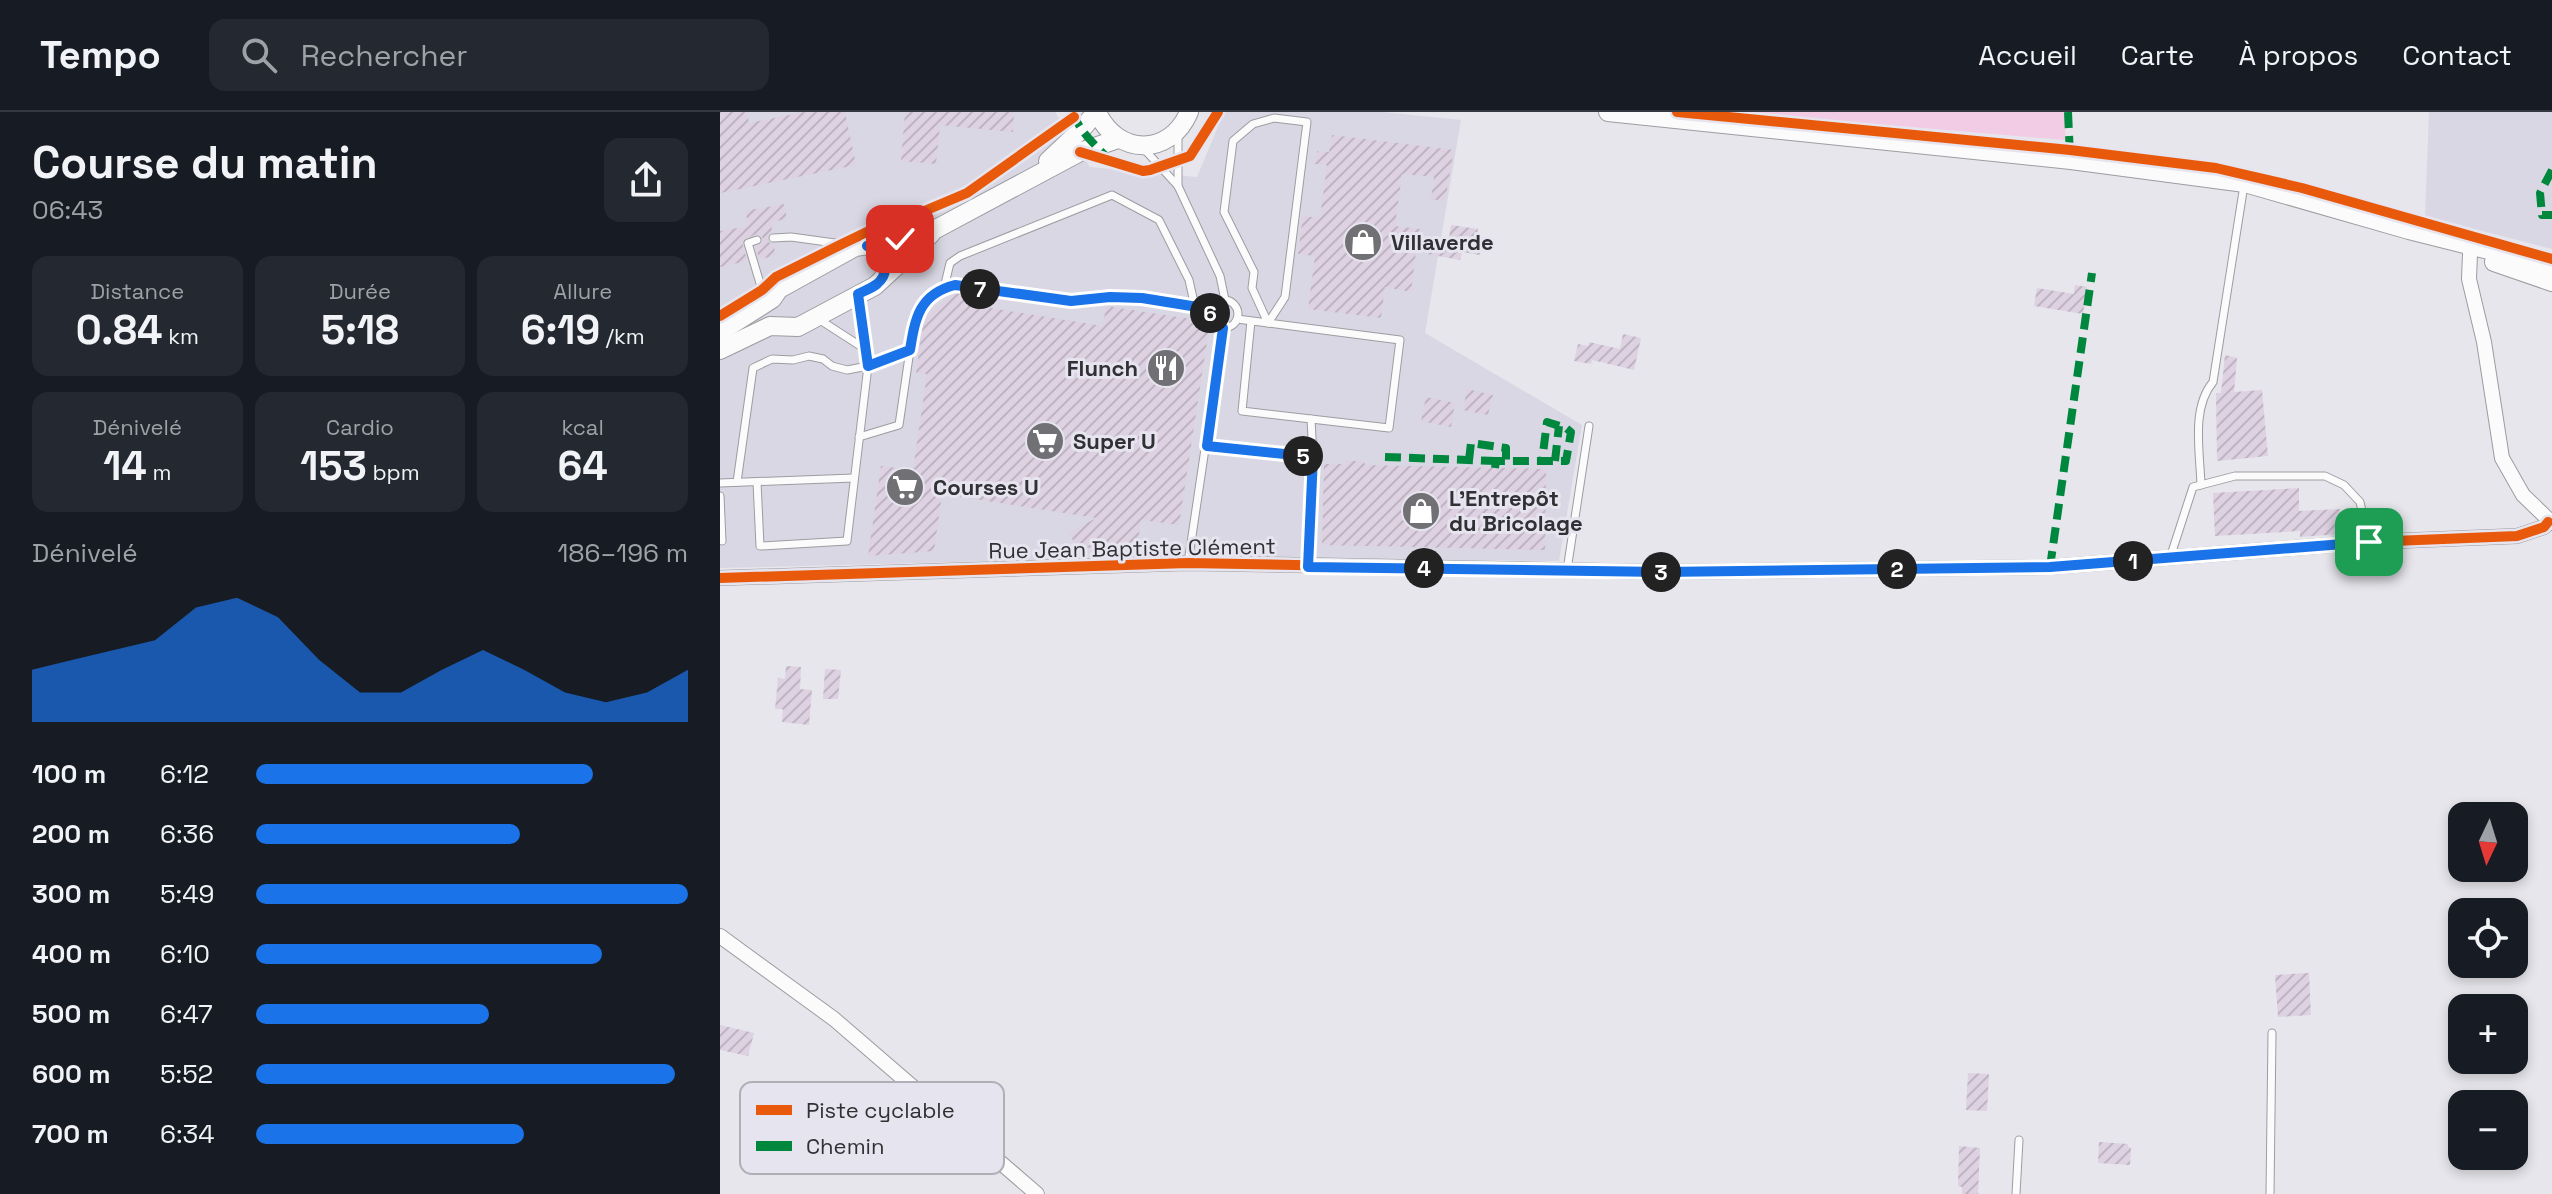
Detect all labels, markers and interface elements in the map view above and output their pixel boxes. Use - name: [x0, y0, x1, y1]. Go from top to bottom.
- search box: [209, 19, 769, 91]
- text: Tempo: [40, 31, 161, 79]
- icon: search: [237, 33, 281, 77]
- text: Rechercher: [301, 36, 468, 75]
- text: Accueil: [1978, 37, 2077, 73]
- text: Carte: [2121, 37, 2194, 73]
- text: À propos: [2238, 37, 2358, 73]
- text: Contact: [2402, 37, 2512, 73]
- text: Course du matin: [32, 135, 378, 191]
- button: share: [604, 138, 688, 222]
- text: 06:43: [32, 193, 103, 227]
- pin: [866, 205, 934, 273]
- icon: check: [878, 217, 922, 261]
- shop icon: Villaverde: [1342, 221, 1384, 263]
- place label: Villaverde: [1391, 228, 1494, 256]
- pin: 7: [960, 269, 1000, 309]
- text: 7: [974, 275, 986, 303]
- text: Distance: [90, 277, 184, 305]
- text: Durée: [329, 277, 391, 305]
- text: Allure: [553, 277, 612, 305]
- pin: 6: [1190, 293, 1230, 333]
- text: 6: [1203, 299, 1217, 327]
- text: 0.84: [76, 305, 163, 356]
- text: 5:18: [321, 305, 399, 356]
- text: 6:19: [521, 305, 600, 356]
- text: km: [163, 322, 199, 350]
- text: /km: [600, 322, 645, 350]
- restaurant icon: Flunch: [1145, 347, 1187, 389]
- place label: Flunch: [1067, 354, 1138, 382]
- text: Dénivelé: [93, 413, 182, 441]
- text: Cardio: [326, 413, 394, 441]
- text: kcal: [561, 413, 604, 441]
- supermarket icon: Super U: [1024, 420, 1066, 462]
- place label: Super U: [1073, 427, 1156, 455]
- pin: 5: [1283, 436, 1323, 476]
- text: 14: [103, 441, 147, 492]
- text: 153: [300, 441, 367, 492]
- text: 64: [558, 441, 608, 492]
- text: 5: [1296, 442, 1310, 470]
- text: m: [147, 458, 171, 486]
- text: bpm: [367, 458, 420, 486]
- supermarket icon: Courses U: [884, 466, 926, 508]
- place label: Courses U: [933, 473, 1039, 501]
- place label: L'Entrepôt du Bricolage: [1449, 484, 1583, 537]
- shop icon: L'Entrepôt du Bricolage: [1400, 490, 1442, 532]
- pin: [2335, 508, 2403, 576]
- icon: arrive: [2347, 520, 2391, 564]
- street label: Rue Jean Baptiste Clément: [988, 531, 1276, 565]
- text: Dénivelé: [32, 536, 138, 570]
- text: 186–196 m: [558, 536, 688, 570]
- pin: 1: [2113, 541, 2153, 581]
- text: 1: [2128, 547, 2138, 575]
- pin: 4: [1404, 548, 1444, 588]
- pin: 2: [1877, 549, 1917, 589]
- pin: 3: [1641, 552, 1681, 592]
- text: 4: [1417, 554, 1431, 582]
- text: 2: [1890, 555, 1904, 583]
- text: 3: [1654, 558, 1668, 586]
- text: 100 m: [32, 757, 106, 791]
- text: 6:12: [160, 757, 209, 791]
- north arrow: [2448, 802, 2528, 882]
- map controls: [2448, 802, 2528, 1170]
- text: 200 m: [32, 817, 110, 851]
- text: 6:36: [160, 817, 214, 851]
- text: 300 m: [32, 877, 110, 911]
- text: 5:49: [160, 877, 214, 911]
- button: locate: [2448, 898, 2528, 978]
- text: 400 m: [32, 937, 111, 971]
- text: 6:10: [160, 937, 210, 971]
- button: +: [2448, 994, 2528, 1074]
- text: 500 m: [32, 997, 110, 1031]
- text: 6:47: [160, 997, 213, 1031]
- text: 600 m: [32, 1057, 111, 1091]
- text: 5:52: [160, 1057, 213, 1091]
- legend: [740, 1082, 1004, 1174]
- button: −: [2448, 1090, 2528, 1170]
- text: Piste cyclable: [806, 1096, 955, 1124]
- text: 700 m: [32, 1117, 109, 1151]
- text: 6:34: [160, 1117, 214, 1151]
- text: Chemin: [806, 1132, 884, 1160]

